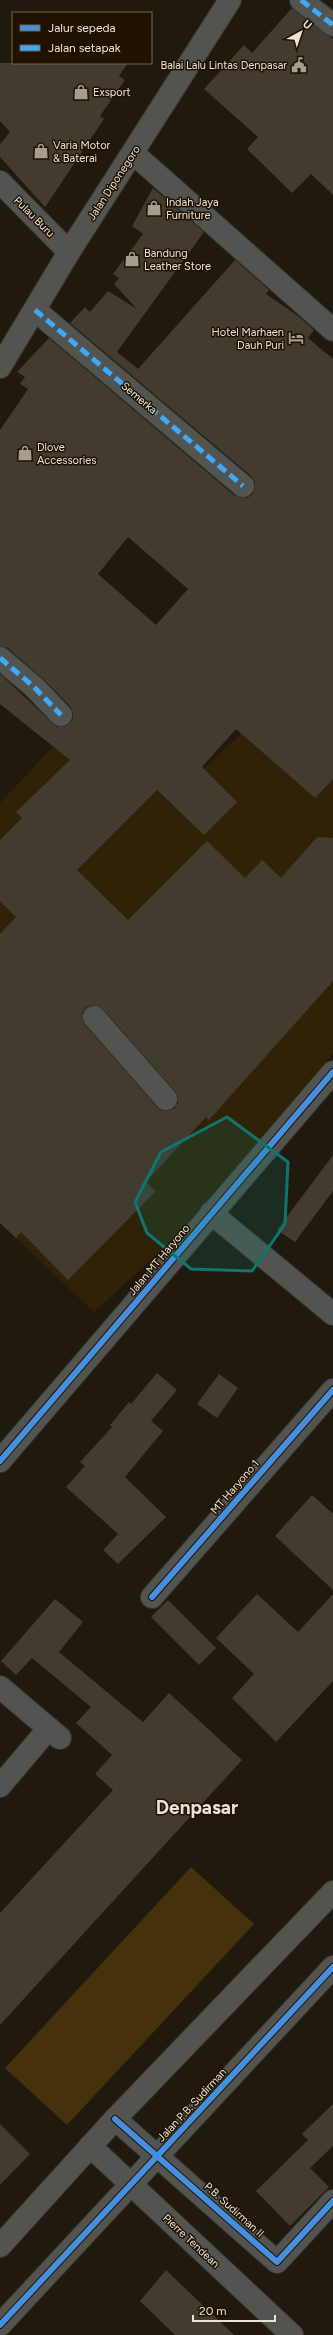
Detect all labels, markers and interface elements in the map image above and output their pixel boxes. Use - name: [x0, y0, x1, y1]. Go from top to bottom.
- legend: [12, 12, 152, 64]
- north arrow: [281, 12, 321, 52]
- text: U: [300, 17, 314, 32]
- text: Jalur sepeda: [48, 21, 116, 35]
- text: Jalan setapak: [48, 41, 121, 55]
- public building icon: Balai Lalu Lintas Denpasar: [290, 56, 308, 74]
- place label: Balai Lalu Lintas Denpasar: [160, 59, 287, 72]
- shop icon: Exsport: [72, 83, 90, 101]
- place label: Exsport: [93, 86, 131, 99]
- place label: Varia Motor & Baterai: [53, 139, 111, 165]
- shop icon: Varia Motor & Baterai: [32, 142, 50, 160]
- street label: Jalan Diponegoro: [85, 143, 143, 223]
- street label: Pulau Buru: [11, 194, 57, 240]
- place label: Indah Jaya Furniture: [166, 196, 219, 222]
- shop icon: Indah Jaya Furniture: [145, 199, 163, 217]
- place label: Bandung Leather Store: [144, 247, 211, 273]
- shop icon: Bandung Leather Store: [123, 250, 141, 268]
- place label: Hotel Marhaen Dauh Puri: [212, 326, 284, 352]
- hotel icon: Hotel Marhaen Dauh Puri: [287, 329, 305, 347]
- street label: Semerka: [118, 379, 160, 417]
- place label: Dlove Accessories: [37, 441, 96, 467]
- shop icon: Dlove Accessories: [16, 444, 34, 462]
- street label: Jalan MT Haryono: [126, 1222, 192, 1298]
- street label: MT Haryono 1: [208, 1457, 262, 1517]
- district label: Denpasar: [156, 1796, 238, 1819]
- street label: Jalan P.B. Sudirman: [155, 2066, 229, 2144]
- street label: P.B. Sudirman II: [201, 2180, 267, 2240]
- street label: Pierre Tendean: [160, 2211, 222, 2271]
- scale bar: [193, 2297, 275, 2323]
- text: 20 m: [199, 2304, 227, 2318]

